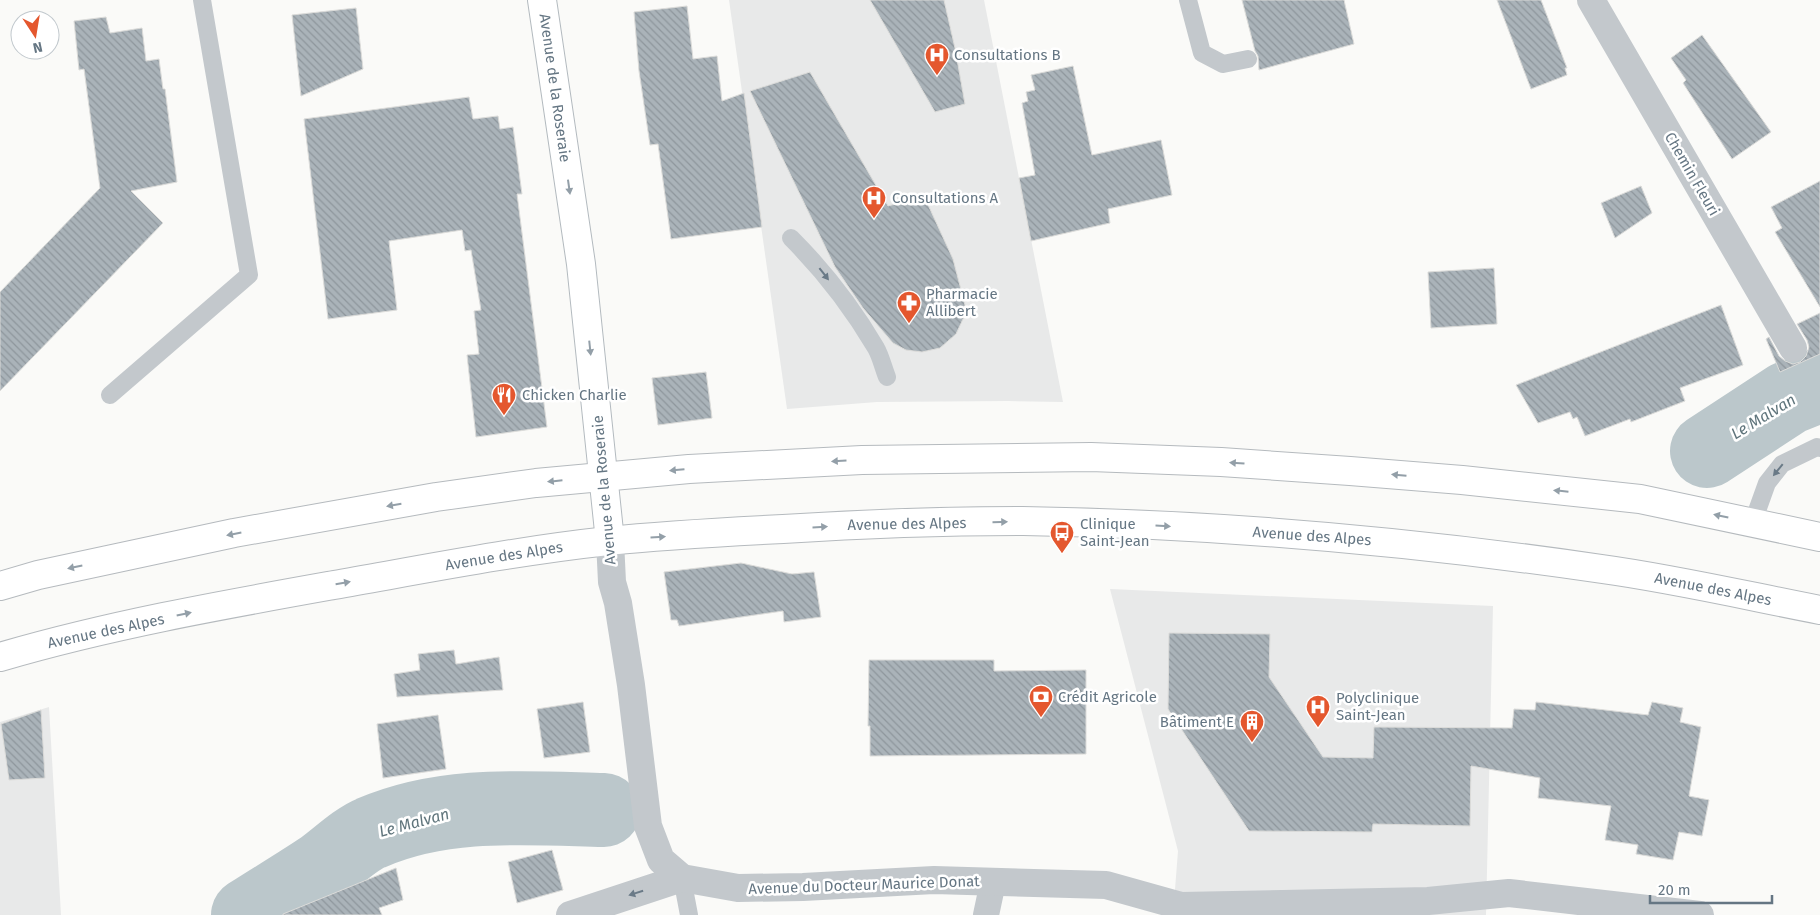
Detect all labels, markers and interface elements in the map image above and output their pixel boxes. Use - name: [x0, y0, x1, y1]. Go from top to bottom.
- north arrow: [10, 10, 60, 60]
- street label: Avenue de la Roseraie: [536, 12, 574, 164]
- text: N: [31, 38, 44, 57]
- hospital icon: Consultations B: [924, 42, 950, 76]
- place label: Consultations B: [954, 46, 1061, 64]
- street label: Chemin Fleuri: [1661, 129, 1723, 219]
- one-way arrow: [566, 179, 574, 195]
- hospital icon: Consultations A: [861, 185, 887, 219]
- place label: Consultations A: [892, 189, 998, 207]
- one-way arrow: [818, 268, 829, 281]
- place label: Pharmacie Allibert: [926, 285, 998, 320]
- pharmacy icon: Pharmacie Allibert: [896, 290, 922, 324]
- one-way arrow: [586, 340, 594, 356]
- restaurant icon: Chicken Charlie: [491, 382, 517, 416]
- place label: Chicken Charlie: [522, 386, 627, 404]
- water label: Le Malvan: [1728, 390, 1799, 443]
- street label: Avenue de la Roseraie: [588, 415, 620, 565]
- one-way arrow: [831, 457, 847, 465]
- one-way arrow: [1229, 459, 1245, 467]
- one-way arrow: [1773, 463, 1784, 476]
- one-way arrow: [669, 466, 685, 474]
- one-way arrow: [1391, 471, 1407, 479]
- one-way arrow: [547, 477, 563, 485]
- one-way arrow: [1552, 487, 1568, 495]
- one-way arrow: [386, 501, 402, 509]
- one-way arrow: [1713, 512, 1729, 520]
- street label: Avenue des Alpes: [847, 514, 967, 534]
- place label: Clinique Saint-Jean: [1080, 515, 1150, 550]
- one-way arrow: [993, 518, 1009, 526]
- bus stop icon: Clinique Saint-Jean: [1049, 520, 1075, 554]
- one-way arrow: [813, 522, 829, 530]
- one-way arrow: [1155, 523, 1171, 531]
- street label: Avenue des Alpes: [1252, 523, 1372, 549]
- one-way arrow: [226, 530, 242, 538]
- one-way arrow: [651, 533, 667, 541]
- street label: Avenue des Alpes: [444, 538, 564, 574]
- one-way arrow: [68, 563, 83, 571]
- street label: Avenue des Alpes: [1653, 569, 1773, 609]
- one-way arrow: [336, 579, 352, 587]
- one-way arrow: [176, 609, 192, 617]
- street label: Avenue des Alpes: [46, 610, 166, 652]
- bank icon: Crédit Agricole: [1028, 684, 1054, 718]
- place label: Crédit Agricole: [1058, 688, 1157, 706]
- place label: Polyclinique Saint-Jean: [1336, 689, 1419, 724]
- hospital icon: Polyclinique Saint-Jean: [1305, 694, 1331, 728]
- building icon: Bâtiment E: [1239, 709, 1265, 743]
- place label: Bâtiment E: [1160, 713, 1234, 731]
- water label: Le Malvan: [377, 804, 451, 841]
- street label: Avenue du Docteur Maurice Donat: [748, 872, 980, 898]
- scale bar: [1650, 872, 1772, 904]
- text: 20 m: [1658, 881, 1691, 899]
- one-way arrow: [628, 889, 643, 897]

